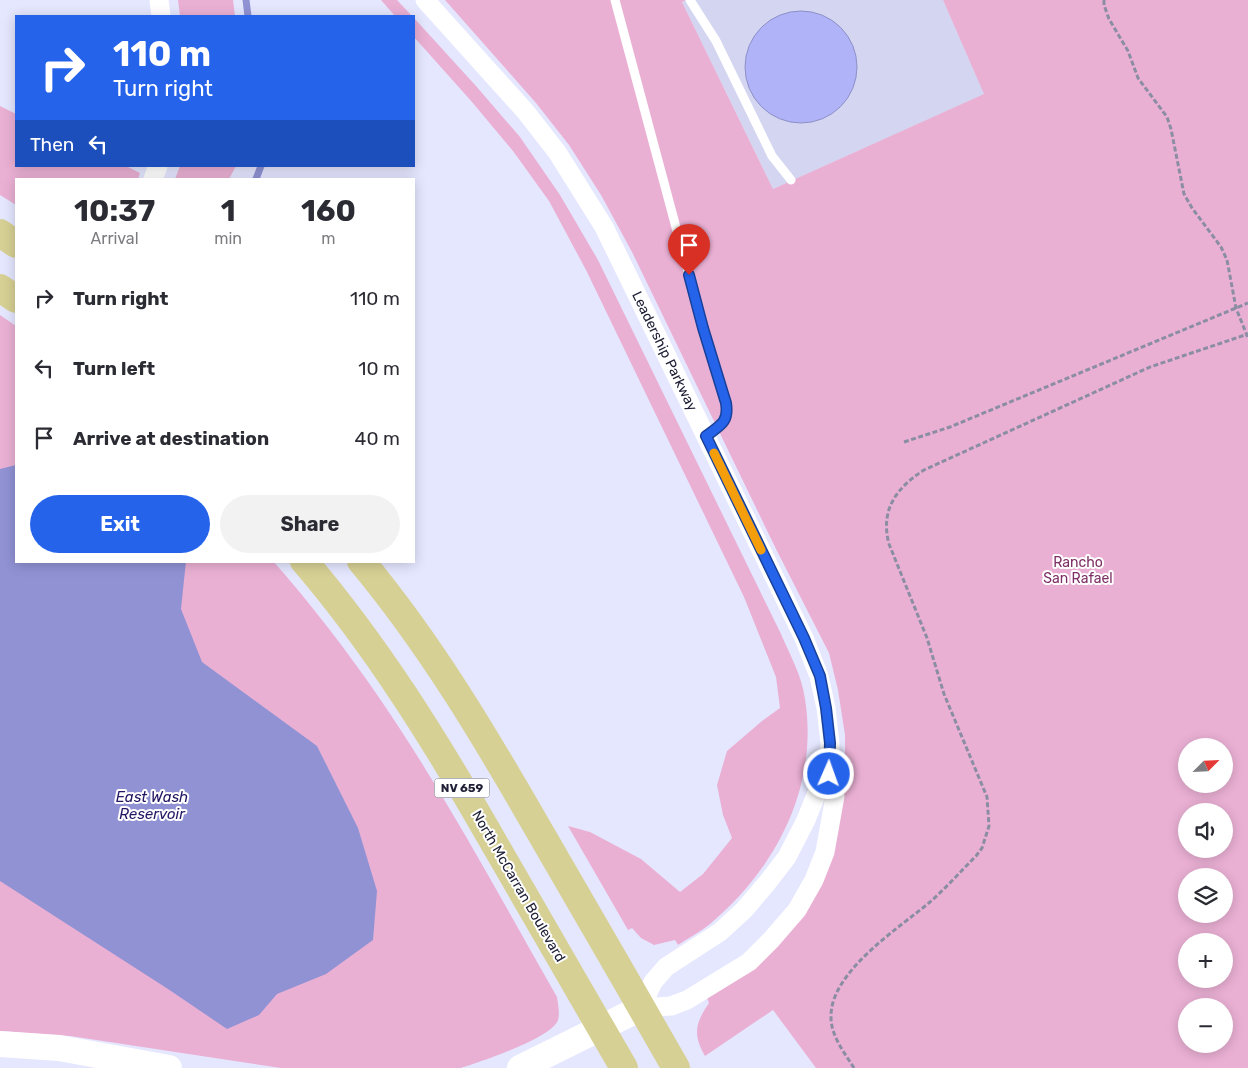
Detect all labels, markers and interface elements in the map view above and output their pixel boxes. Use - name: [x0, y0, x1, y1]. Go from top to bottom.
- text: 110 m: [113, 33, 211, 75]
- icon: right: [30, 35, 95, 100]
- text: Turn right: [113, 75, 213, 102]
- icon: left: [84, 130, 112, 158]
- text: Then: [30, 133, 74, 156]
- text: 10:37: [74, 193, 155, 229]
- text: 1: [221, 193, 236, 229]
- text: 160: [301, 193, 356, 229]
- pin: [668, 224, 710, 275]
- text: Arrival: [91, 229, 139, 248]
- text: min: [214, 229, 242, 248]
- text: m: [321, 229, 336, 248]
- icon: arrive: [675, 231, 703, 259]
- icon: right: [30, 284, 58, 312]
- text: Turn right: [73, 287, 168, 310]
- text: 110 m: [350, 287, 400, 310]
- street label: Leadership Parkway: [628, 289, 701, 414]
- icon: left: [30, 354, 58, 382]
- text: Turn left: [73, 357, 155, 380]
- text: 10 m: [358, 357, 400, 380]
- icon: arrive: [30, 424, 58, 452]
- text: Arrive at destination: [73, 427, 269, 450]
- text: 40 m: [355, 427, 400, 450]
- button: Exit: [30, 495, 210, 553]
- button: Share: [220, 495, 400, 553]
- park label: Rancho San Rafael: [1043, 554, 1113, 587]
- north arrow: [1178, 738, 1232, 792]
- map controls: [1178, 738, 1233, 1053]
- position arrow: [802, 747, 854, 799]
- road number: NV 659: [434, 778, 490, 798]
- water label: East Wash Reservoir: [116, 788, 188, 823]
- button: sound: [1178, 803, 1233, 858]
- street label: North McCarran Boulevard: [468, 807, 569, 965]
- button: layers: [1178, 868, 1233, 923]
- button: +: [1178, 933, 1233, 988]
- button: −: [1178, 998, 1233, 1053]

